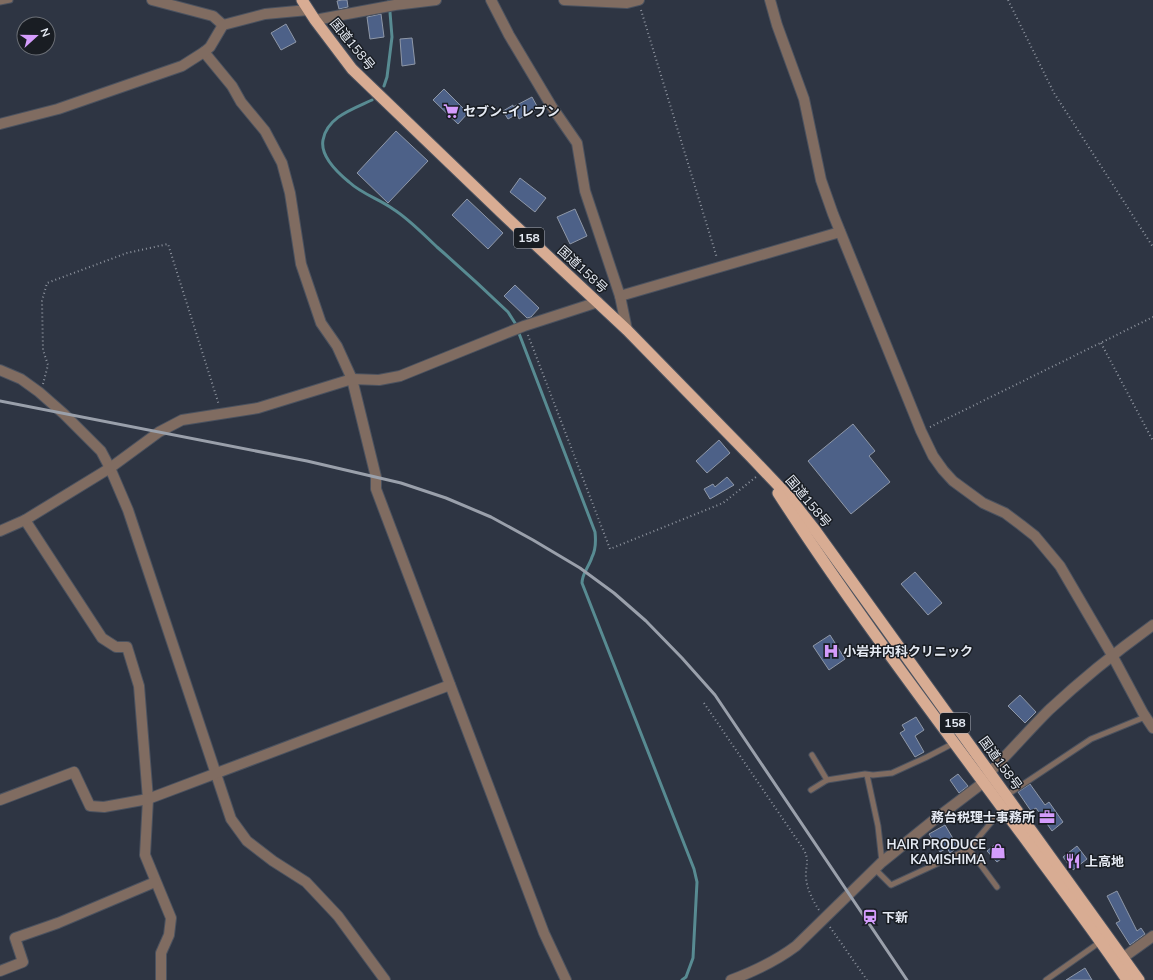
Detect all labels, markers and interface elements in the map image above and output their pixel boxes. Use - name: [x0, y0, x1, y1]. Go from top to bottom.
- street label: 国道158号: [326, 15, 379, 75]
- north arrow: [16, 16, 56, 56]
- text: N: [36, 26, 53, 39]
- supermarket icon: セブン-イレブン: [442, 102, 460, 120]
- place label: セブン-イレブン: [463, 103, 560, 121]
- road number: 158: [514, 228, 544, 248]
- street label: 国道158号: [553, 242, 611, 298]
- street label: 国道158号: [781, 472, 835, 531]
- hospital icon: 小岩井内科クリニック: [822, 642, 840, 660]
- place label: 小岩井内科クリニック: [843, 643, 973, 661]
- road number: 158: [940, 713, 970, 733]
- street label: 国道158号: [975, 733, 1026, 794]
- office icon: 務台税理士事務所: [1038, 808, 1056, 826]
- place label: 務台税理士事務所: [931, 809, 1035, 827]
- place label: HAIR PRODUCE KAMISHIMA: [887, 836, 986, 869]
- shop icon: HAIR PRODUCE KAMISHIMA: [989, 842, 1007, 860]
- restaurant icon: 上高地: [1064, 852, 1082, 870]
- place label: 上高地: [1085, 853, 1124, 871]
- station icon: 下新: [861, 908, 879, 926]
- place label: 下新: [882, 909, 908, 927]

